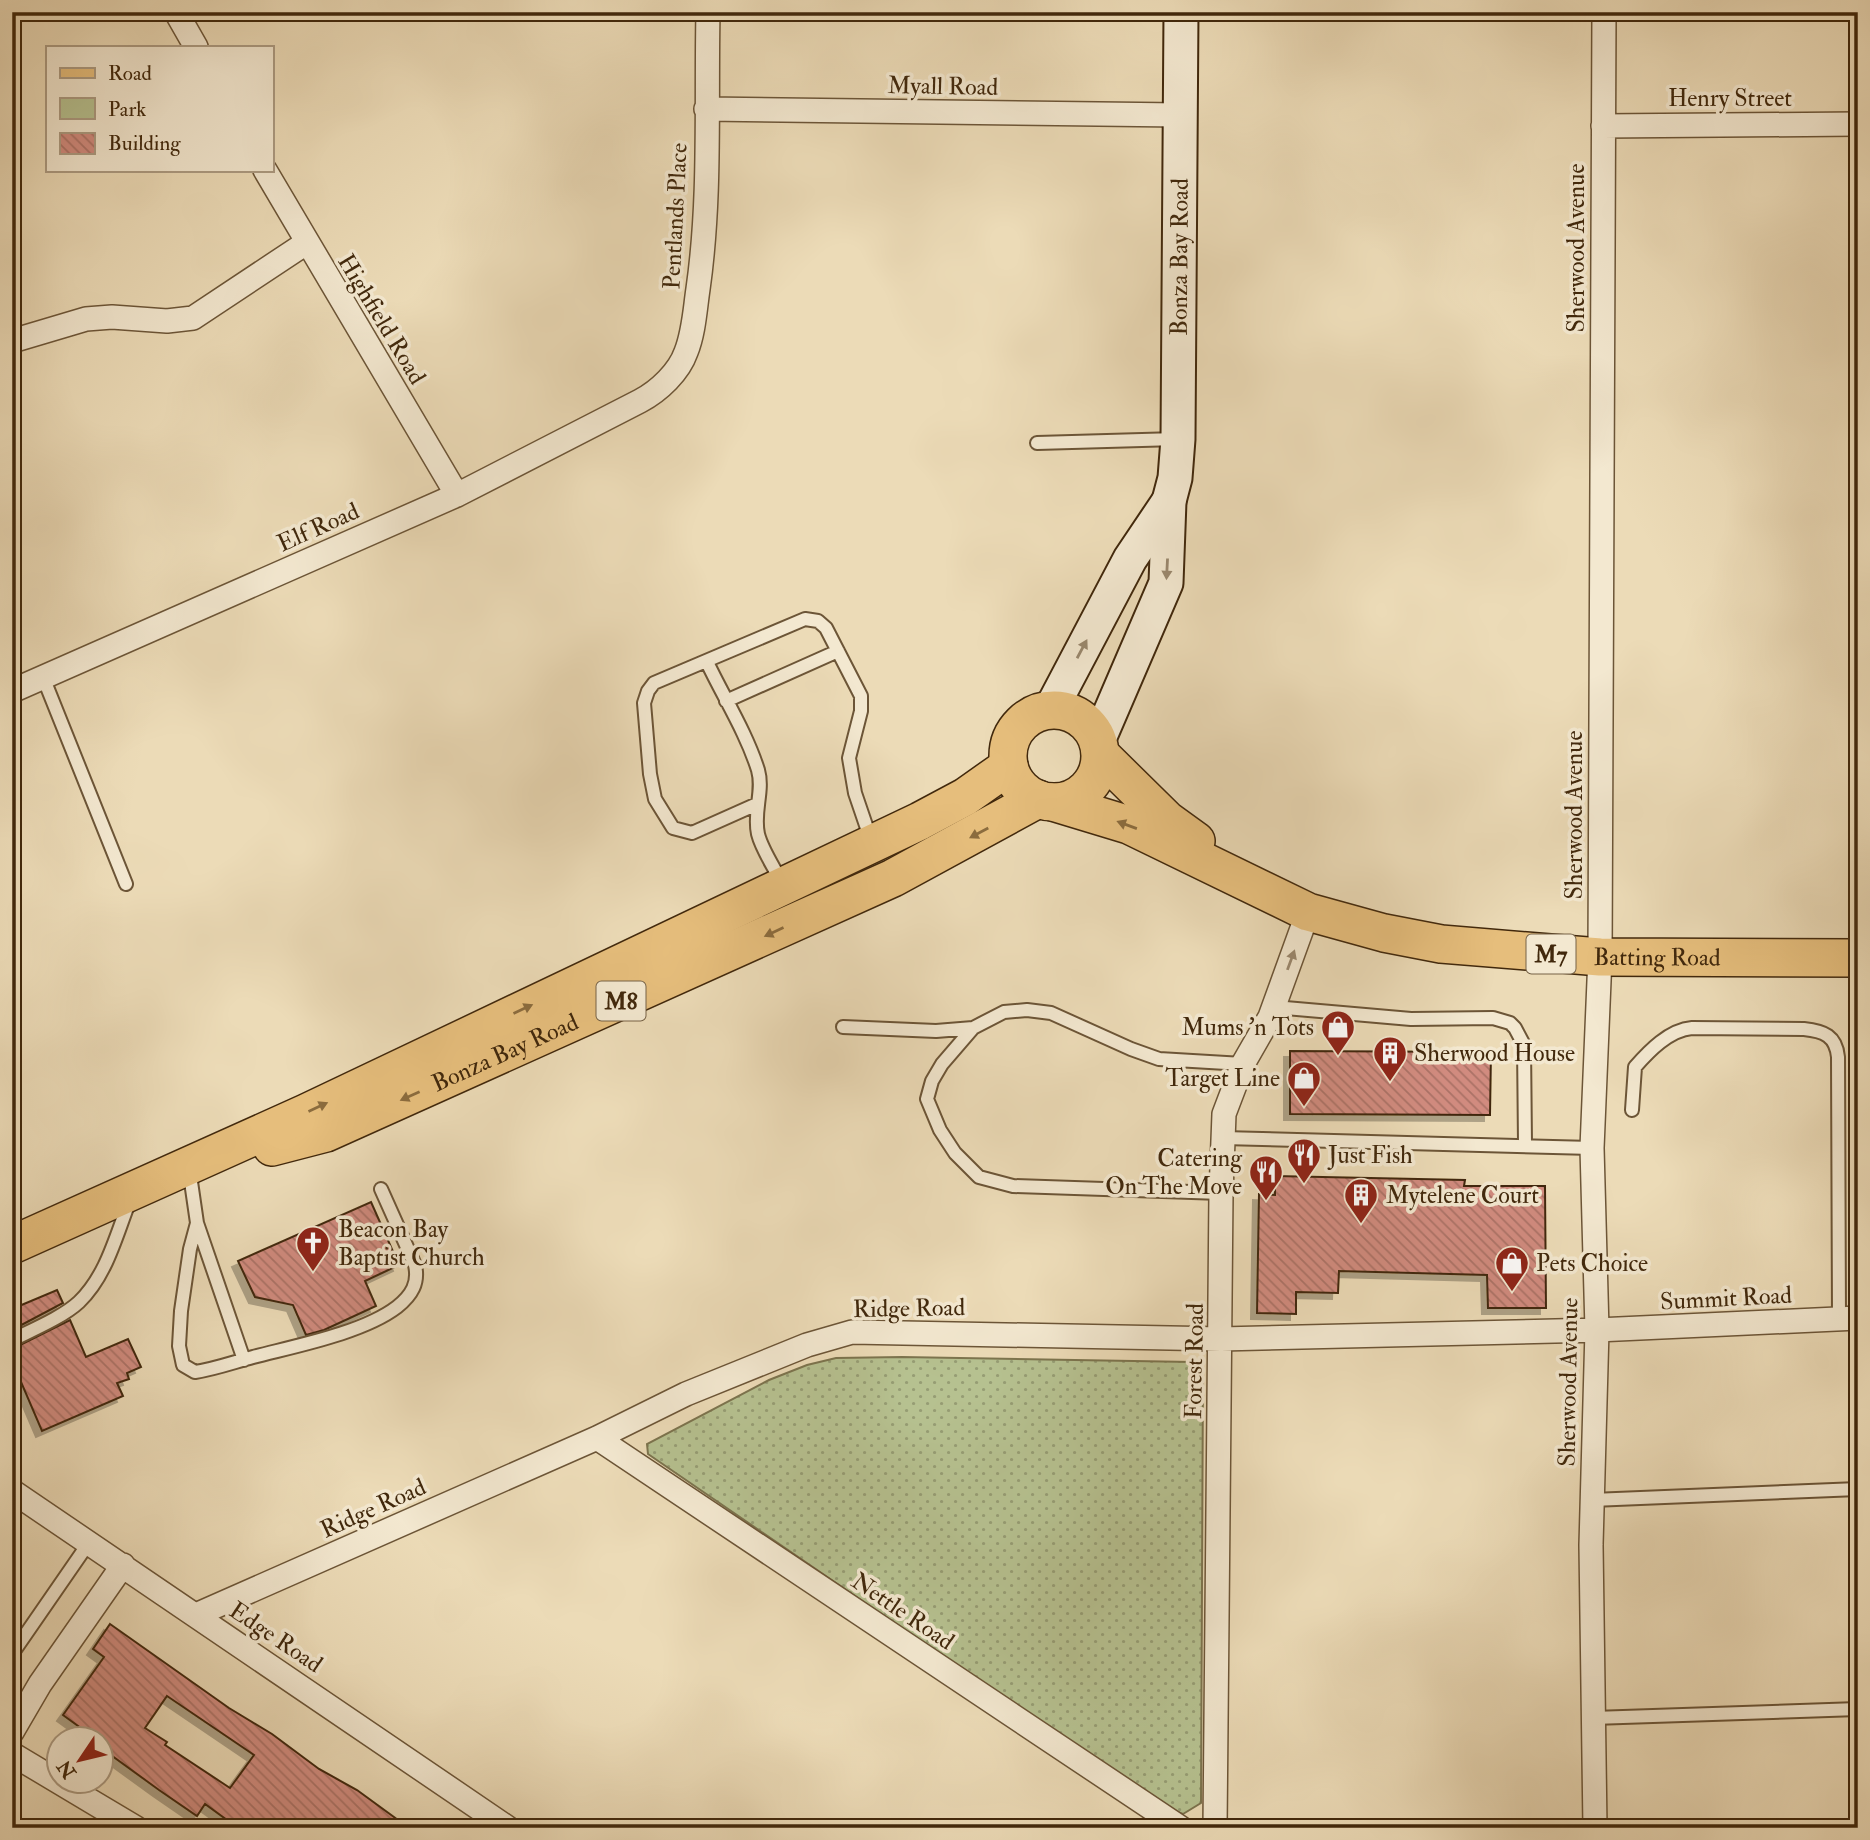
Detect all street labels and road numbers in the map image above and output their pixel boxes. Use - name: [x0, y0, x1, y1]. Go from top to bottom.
- street label: Myall Road: [887, 70, 999, 103]
- street label: Henry Street: [1668, 83, 1792, 114]
- street label: Pentlands Place: [656, 142, 695, 290]
- street label: Sherwood Avenue: [1561, 163, 1592, 333]
- street label: Bonza Bay Road: [1164, 178, 1196, 336]
- street label: Highfield Road: [330, 248, 433, 390]
- street label: Elf Road: [272, 496, 364, 559]
- street label: Sherwood Avenue: [1559, 730, 1590, 900]
- road number: M7: [1526, 934, 1576, 973]
- street label: Batting Road: [1594, 942, 1721, 973]
- road number: M8: [596, 982, 646, 1020]
- street label: Bonza Bay Road: [427, 1006, 583, 1099]
- street label: Summit Road: [1659, 1280, 1793, 1317]
- street label: Ridge Road: [853, 1292, 966, 1325]
- street label: Sherwood Avenue: [1552, 1297, 1585, 1467]
- street label: Forest Road: [1178, 1302, 1211, 1419]
- street label: Ridge Road: [316, 1471, 431, 1545]
- street label: Nettle Road: [845, 1566, 960, 1657]
- street label: Edge Road: [223, 1595, 329, 1680]

